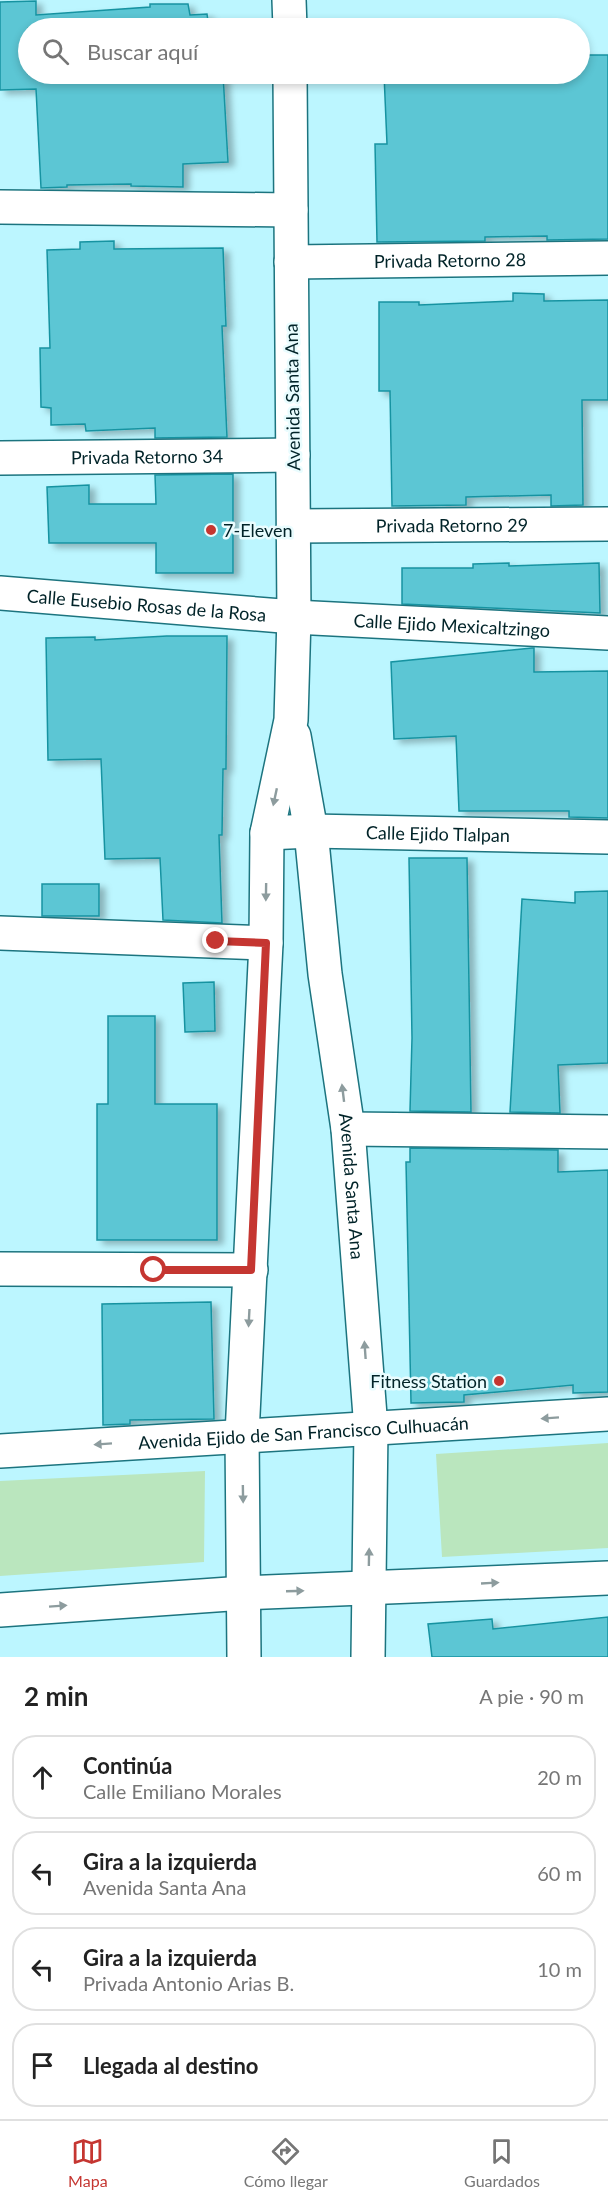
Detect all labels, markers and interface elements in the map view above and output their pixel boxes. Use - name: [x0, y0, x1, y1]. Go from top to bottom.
- search box: [18, 18, 590, 84]
- icon: search: [39, 35, 72, 68]
- text: Buscar aquí: [87, 38, 198, 65]
- street label: Privada Retorno 28: [374, 248, 526, 272]
- street label: Avenida Santa Ana: [280, 323, 304, 471]
- street label: Privada Retorno 34: [71, 445, 223, 468]
- street label: Privada Retorno 29: [376, 514, 528, 536]
- place label: 7-Eleven: [223, 519, 293, 541]
- marker: 7-Eleven: [204, 523, 218, 537]
- street label: Calle Eusebio Rosas de la Rosa: [26, 584, 267, 626]
- street label: Calle Ejido Mexicaltzingo: [353, 609, 551, 641]
- one-way arrow: [270, 788, 279, 807]
- street label: Calle Ejido Tlalpan: [366, 821, 510, 846]
- one-way arrow: [261, 882, 271, 901]
- route end: [202, 927, 228, 953]
- one-way arrow: [339, 1083, 348, 1102]
- street label: Avenida Santa Ana: [335, 1111, 369, 1260]
- route start: [140, 1256, 166, 1282]
- one-way arrow: [244, 1308, 253, 1327]
- one-way arrow: [360, 1340, 370, 1359]
- place label: Fitness Station: [370, 1370, 487, 1392]
- marker: Fitness Station: [492, 1374, 506, 1388]
- street label: Avenida Ejido de San Francisco Culhuacán: [138, 1411, 469, 1454]
- one-way arrow: [540, 1413, 559, 1422]
- one-way arrow: [94, 1439, 113, 1449]
- one-way arrow: [238, 1484, 248, 1503]
- one-way arrow: [364, 1547, 373, 1566]
- one-way arrow: [480, 1579, 499, 1588]
- one-way arrow: [285, 1586, 304, 1596]
- one-way arrow: [49, 1601, 68, 1611]
- text: 2 min: [24, 1680, 88, 1712]
- text: A pie · 90 m: [479, 1684, 584, 1708]
- text: Continúa: [83, 1752, 172, 1779]
- icon: ahead: [26, 1761, 59, 1794]
- text: 20 m: [537, 1765, 582, 1789]
- text: Calle Emiliano Morales: [83, 1779, 282, 1803]
- text: Gira a la izquierda: [83, 1848, 257, 1875]
- icon: left: [26, 1857, 59, 1890]
- text: 60 m: [537, 1861, 582, 1885]
- text: Avenida Santa Ana: [83, 1875, 246, 1899]
- text: Gira a la izquierda: [83, 1944, 257, 1971]
- icon: left: [26, 1953, 59, 1986]
- text: 10 m: [537, 1957, 582, 1981]
- text: Privada Antonio Arias B.: [83, 1971, 294, 1995]
- icon: arrive: [26, 2049, 59, 2082]
- text: Llegada al destino: [83, 2052, 259, 2079]
- tab: Mapa: [68, 2135, 108, 2190]
- tab: Cómo llegar: [244, 2135, 328, 2190]
- tab: Guardados: [464, 2135, 540, 2190]

